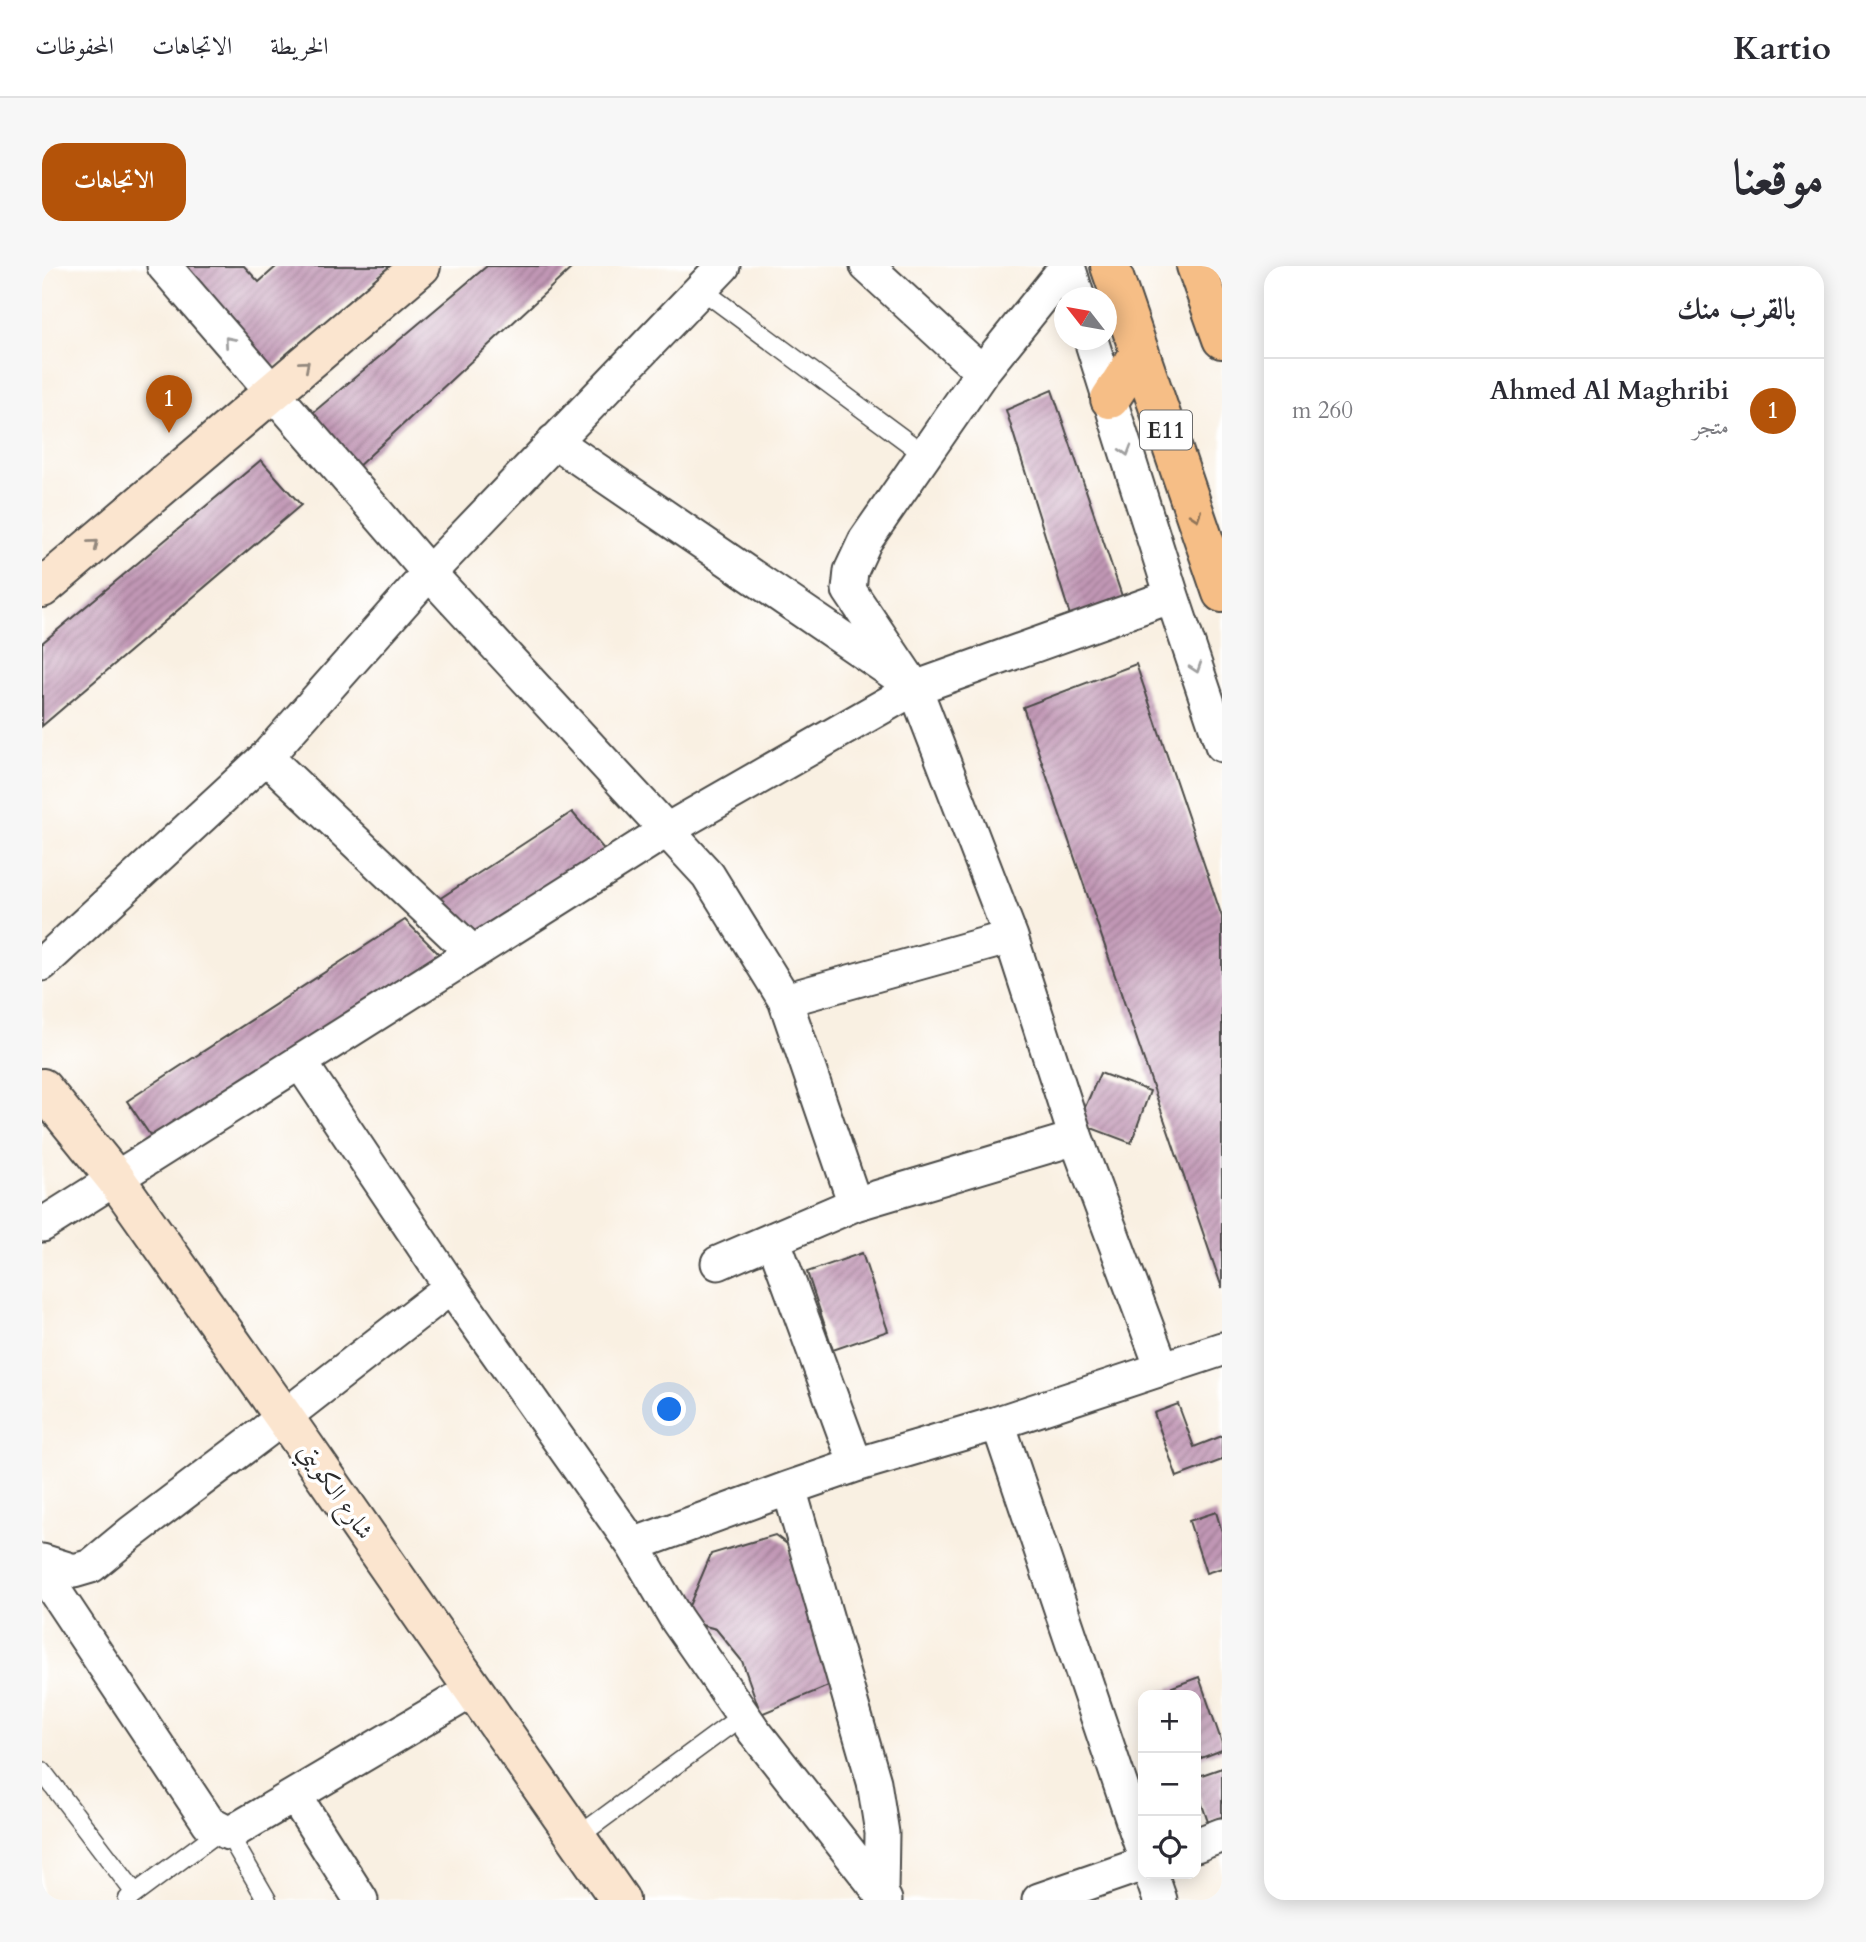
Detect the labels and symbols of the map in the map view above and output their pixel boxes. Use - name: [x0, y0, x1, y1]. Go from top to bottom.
- north arrow: [1054, 287, 1117, 350]
- one-way arrow: [225, 336, 237, 349]
- one-way arrow: [297, 361, 310, 373]
- pin: 1: [146, 375, 192, 433]
- road number: E11: [1140, 410, 1192, 449]
- one-way arrow: [1118, 445, 1132, 457]
- one-way arrow: [1188, 509, 1202, 522]
- one-way arrow: [87, 539, 99, 552]
- one-way arrow: [1188, 661, 1202, 674]
- your location: [652, 1392, 686, 1426]
- street label: شارع الكويتي: [286, 1436, 381, 1549]

